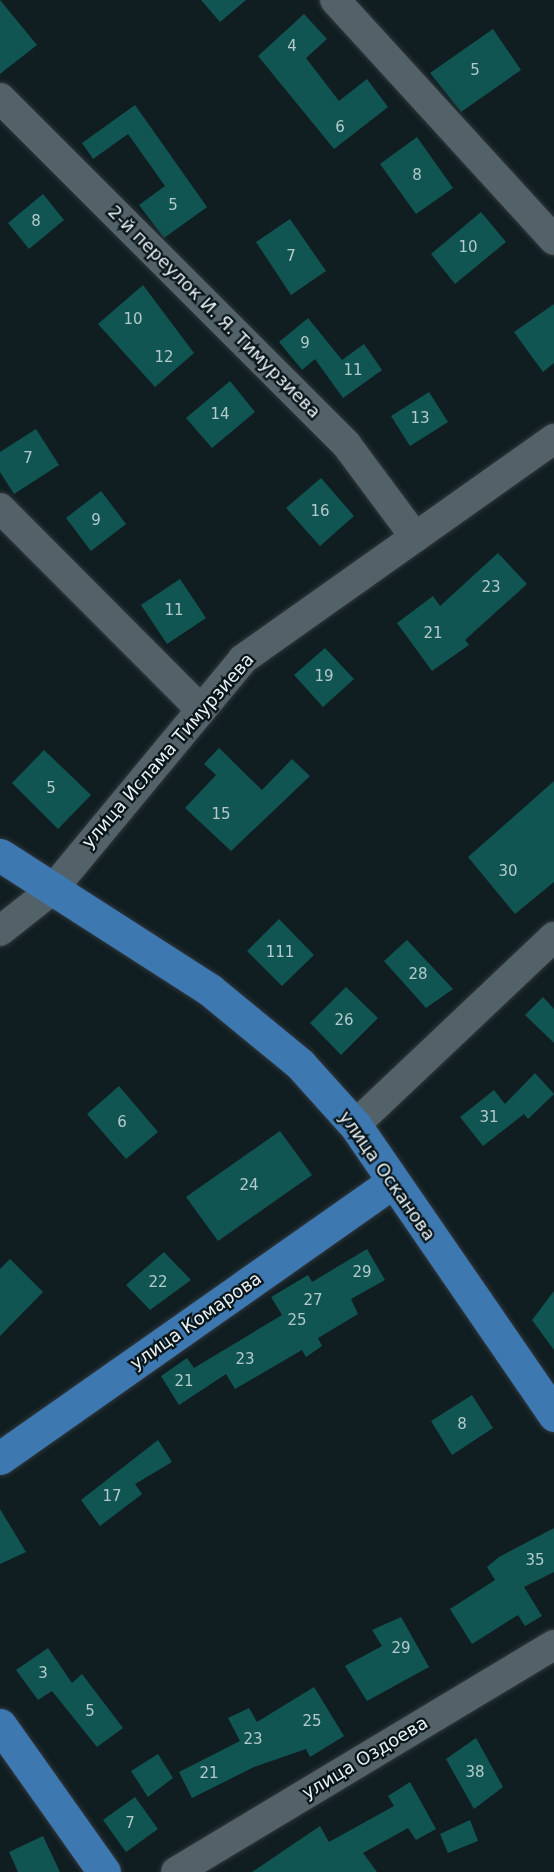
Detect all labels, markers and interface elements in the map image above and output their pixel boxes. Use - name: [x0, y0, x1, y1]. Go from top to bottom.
- house number: 4: [287, 38, 297, 56]
- house number: 5: [470, 62, 480, 80]
- house number: 6: [335, 119, 345, 137]
- house number: 8: [412, 167, 422, 185]
- house number: 5: [168, 197, 178, 215]
- street label: 2-й переулок И. Я. Тимурзиева: [103, 201, 325, 423]
- house number: 8: [31, 213, 41, 231]
- house number: 10: [458, 239, 478, 257]
- house number: 7: [286, 248, 296, 266]
- house number: 10: [123, 311, 143, 329]
- house number: 9: [300, 335, 310, 353]
- house number: 12: [154, 349, 174, 367]
- house number: 11: [343, 362, 363, 380]
- house number: 14: [210, 406, 230, 424]
- house number: 13: [410, 410, 430, 428]
- house number: 7: [23, 450, 33, 468]
- house number: 16: [310, 503, 330, 521]
- house number: 9: [91, 512, 101, 530]
- house number: 23: [481, 579, 501, 597]
- house number: 11: [164, 602, 184, 620]
- house number: 21: [423, 625, 443, 643]
- street label: улица Ислама Тимурзиева: [77, 649, 259, 853]
- house number: 19: [314, 668, 334, 686]
- house number: 5: [46, 780, 56, 798]
- house number: 15: [211, 806, 231, 824]
- house number: 30: [498, 863, 518, 881]
- house number: 111: [266, 944, 294, 962]
- house number: 28: [408, 966, 428, 984]
- house number: 26: [334, 1012, 354, 1030]
- street label: улица Осканова: [334, 1107, 440, 1245]
- house number: 31: [479, 1109, 499, 1127]
- house number: 6: [117, 1114, 127, 1132]
- house number: 24: [239, 1177, 259, 1195]
- house number: 29: [352, 1264, 372, 1282]
- street label: улица Комарова: [126, 1268, 266, 1374]
- house number: 22: [148, 1274, 168, 1292]
- house number: 27: [303, 1292, 323, 1310]
- house number: 25: [287, 1312, 307, 1330]
- house number: 23: [235, 1351, 255, 1369]
- house number: 21: [174, 1373, 194, 1391]
- house number: 8: [457, 1416, 467, 1434]
- house number: 17: [102, 1488, 122, 1506]
- house number: 35: [525, 1552, 545, 1570]
- house number: 29: [391, 1640, 411, 1658]
- house number: 3: [38, 1665, 48, 1683]
- house number: 5: [85, 1703, 95, 1721]
- street label: улица Оздоева: [298, 1712, 432, 1804]
- house number: 25: [302, 1713, 322, 1731]
- house number: 23: [243, 1731, 263, 1749]
- house number: 38: [465, 1764, 485, 1782]
- house number: 21: [199, 1765, 219, 1783]
- house number: 7: [125, 1815, 135, 1833]

